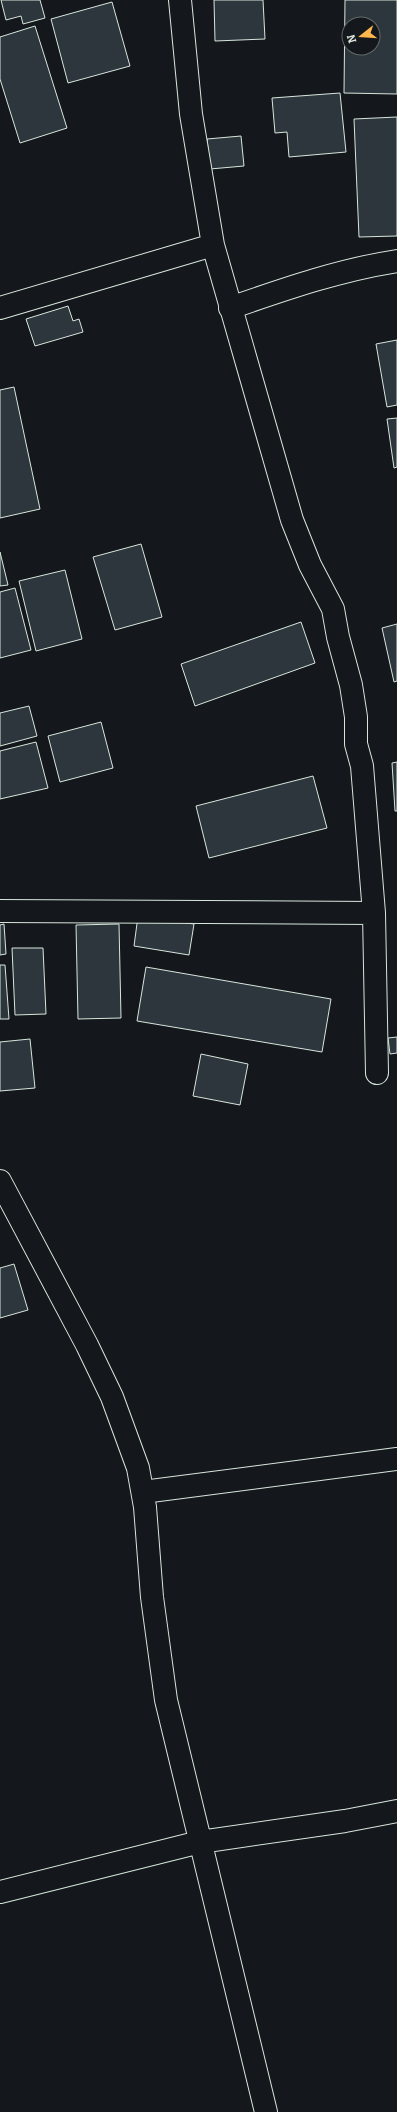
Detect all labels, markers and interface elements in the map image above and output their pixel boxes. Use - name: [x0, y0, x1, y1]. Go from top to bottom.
- north arrow: [341, 16, 381, 56]
- text: N: [344, 32, 359, 45]

